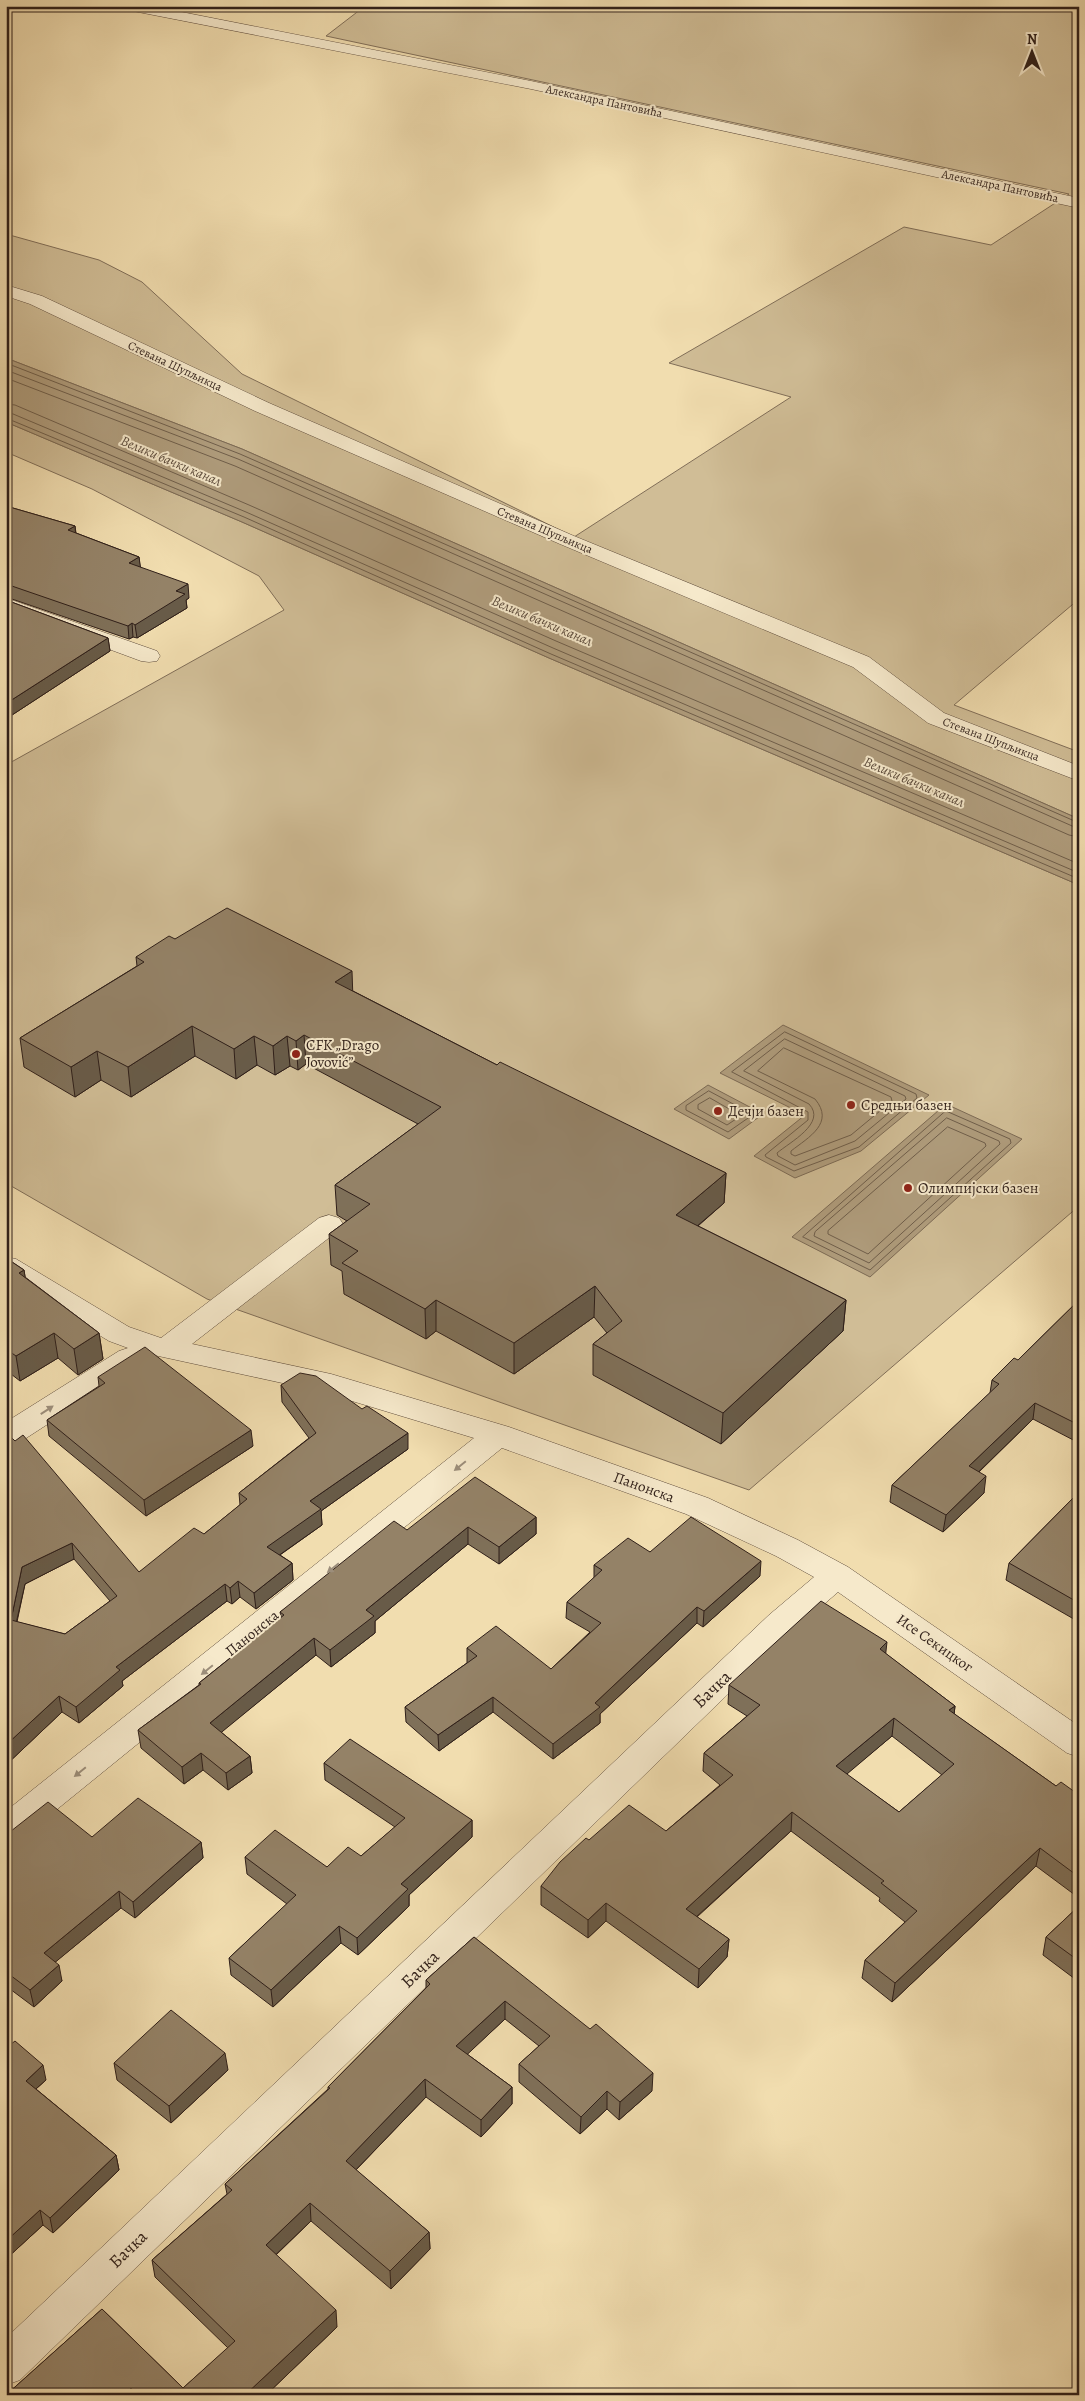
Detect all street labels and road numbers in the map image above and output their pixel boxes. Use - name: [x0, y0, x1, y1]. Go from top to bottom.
- street label: Александра Пантовића: [543, 81, 664, 121]
- street label: Александра Пантовића: [939, 166, 1060, 206]
- street label: Стевана Шупљикца: [125, 337, 225, 395]
- street label: Стевана Шупљикца: [495, 503, 596, 558]
- street label: Стевана Шупљикца: [940, 713, 1042, 765]
- street label: Панонска: [611, 1467, 677, 1507]
- street label: Панонска: [221, 1605, 283, 1661]
- street label: Исе Секицког: [893, 1609, 978, 1677]
- street label: Бачка: [688, 1664, 737, 1713]
- street label: Бачка: [396, 1944, 445, 1993]
- street label: Бачка: [104, 2224, 153, 2273]

